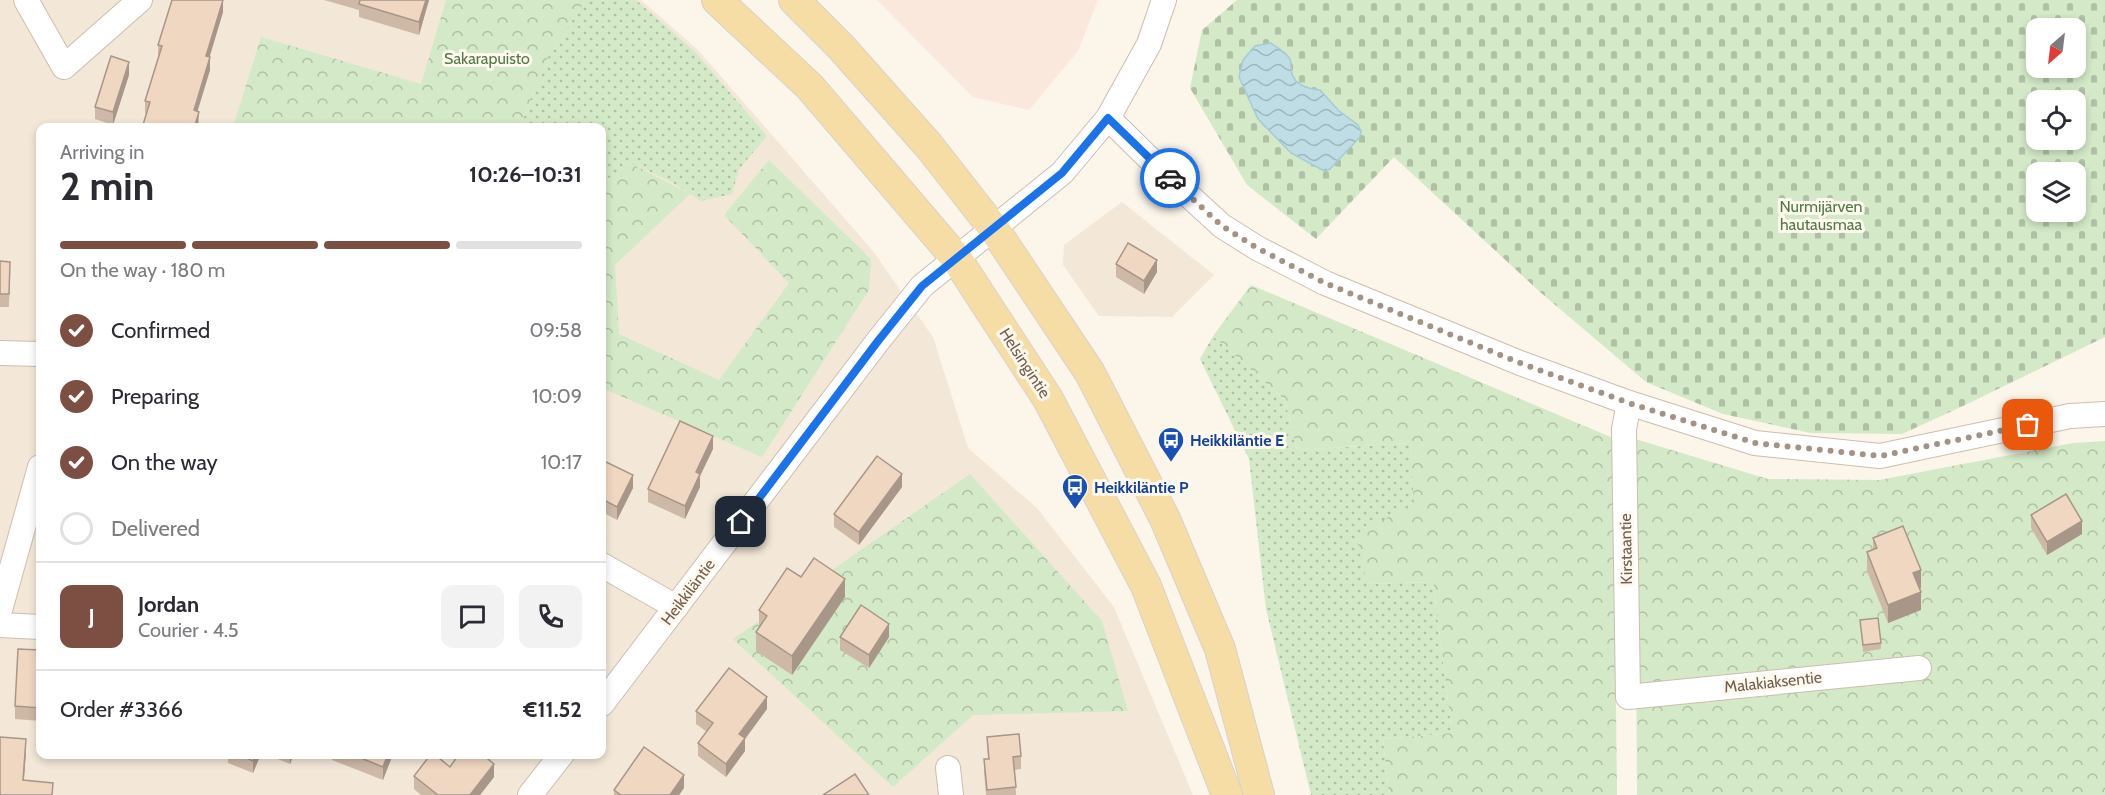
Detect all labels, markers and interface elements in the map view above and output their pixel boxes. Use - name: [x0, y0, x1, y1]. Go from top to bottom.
- north arrow: [2026, 18, 2086, 78]
- map controls: [2026, 18, 2086, 222]
- park label: Sakarapuisto: [444, 49, 530, 68]
- button: locate: [2026, 90, 2086, 150]
- text: Arriving in: [60, 140, 144, 164]
- courier: [1140, 148, 1200, 208]
- text: 10:26–10:31: [469, 161, 582, 188]
- text: 2 min: [60, 162, 154, 210]
- icon: car: [1154, 162, 1187, 195]
- button: layers: [2026, 162, 2086, 222]
- park label: Nurmijärven hautausmaa: [1780, 197, 1863, 234]
- text: On the way · 180 m: [60, 258, 225, 282]
- icon: check: [60, 314, 93, 347]
- text: Confirmed: [111, 317, 210, 344]
- text: 09:58: [530, 318, 582, 342]
- street label: Helsingintie: [995, 325, 1055, 401]
- icon: check: [60, 380, 93, 413]
- text: Preparing: [111, 383, 199, 410]
- text: 10:09: [532, 384, 582, 408]
- pin: [2002, 399, 2053, 450]
- icon: bag: [2011, 408, 2044, 441]
- bus stop icon: Heikkiläntie E: [1156, 425, 1186, 463]
- place label: Heikkiläntie E: [1190, 431, 1284, 450]
- icon: check: [60, 446, 93, 479]
- text: On the way: [111, 449, 218, 476]
- text: 10:17: [541, 450, 582, 474]
- bus stop icon: Heikkiläntie P: [1060, 472, 1090, 510]
- place label: Heikkiläntie P: [1094, 478, 1189, 497]
- pin: [715, 496, 766, 547]
- icon: home: [724, 505, 757, 538]
- street label: Kirstaantie: [1616, 513, 1636, 585]
- text: Delivered: [111, 515, 200, 542]
- street label: Heikkiläntie: [657, 555, 719, 629]
- button: chat: [441, 585, 504, 648]
- button: phone: [519, 585, 582, 648]
- text: Jordan: [138, 591, 199, 618]
- text: J: [88, 603, 95, 630]
- text: Courier · 4.5: [138, 618, 239, 642]
- street label: Malakiaksentie: [1723, 667, 1823, 697]
- text: Order #3366: [60, 696, 183, 723]
- text: €11.52: [523, 696, 582, 723]

